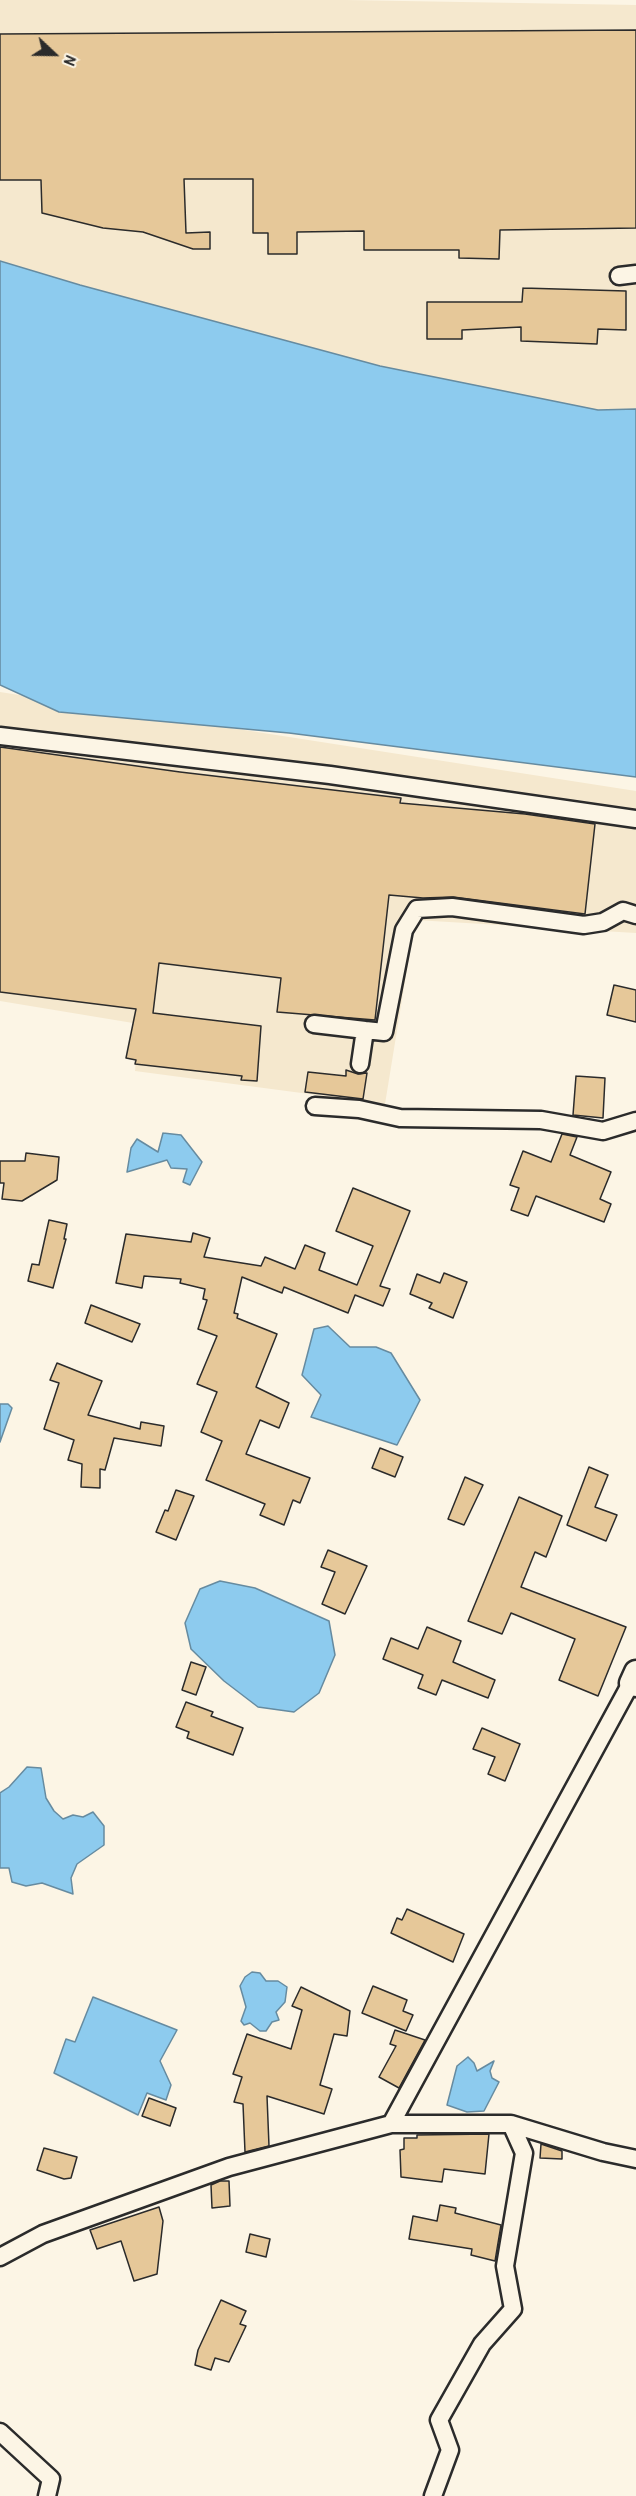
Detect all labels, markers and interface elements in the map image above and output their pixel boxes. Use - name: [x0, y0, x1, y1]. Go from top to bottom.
- north arrow: [24, 24, 84, 84]
- text: N: [59, 53, 82, 69]

